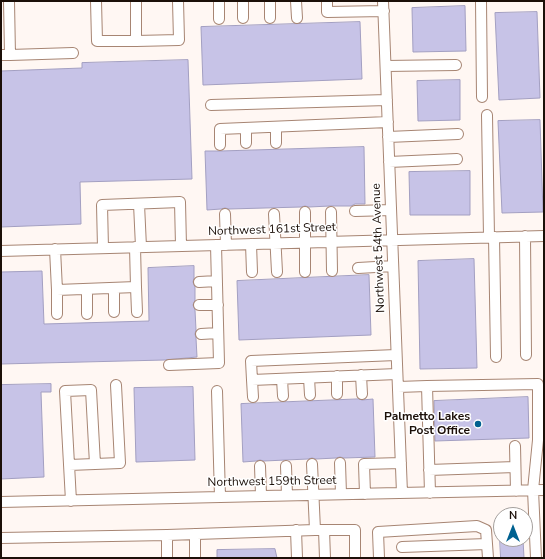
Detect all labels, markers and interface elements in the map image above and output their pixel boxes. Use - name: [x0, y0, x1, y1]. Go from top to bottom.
- street label: Northwest 54th Avenue: [370, 183, 388, 313]
- street label: Northwest 161st Street: [208, 221, 336, 239]
- place label: Palmetto Lakes Post Office: [384, 410, 470, 438]
- marker: Palmetto Lakes Post Office: [473, 419, 483, 429]
- street label: Northwest 159th Street: [207, 474, 337, 490]
- north arrow: [493, 507, 533, 547]
- text: N: [509, 508, 517, 523]

